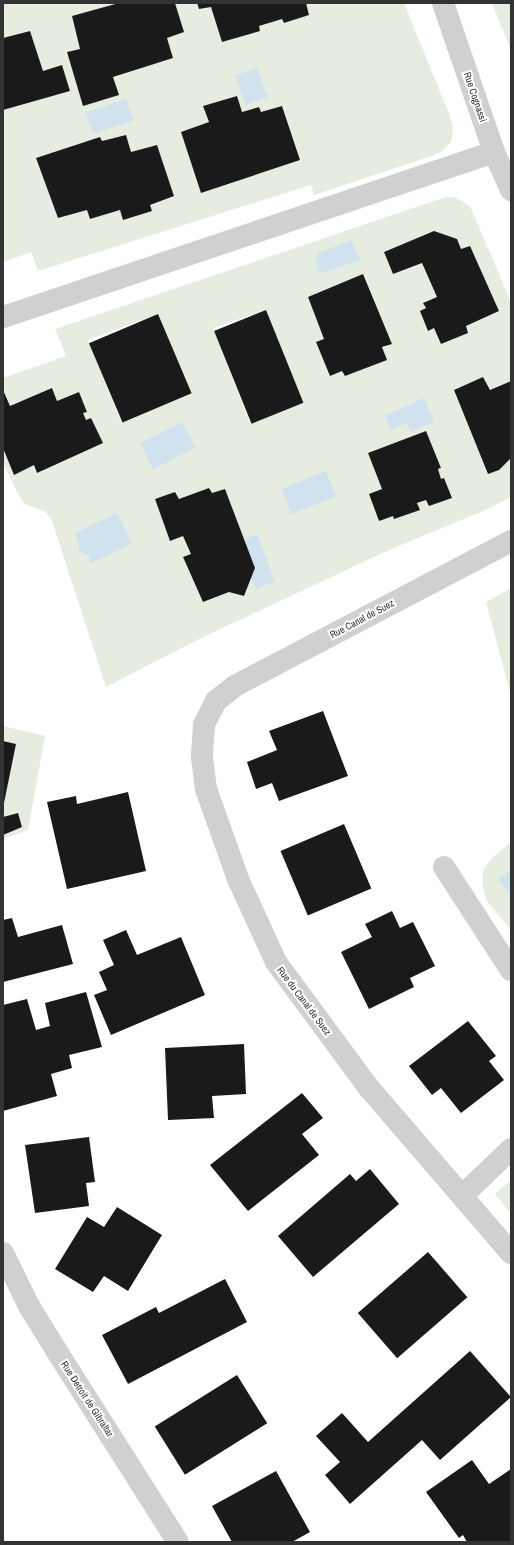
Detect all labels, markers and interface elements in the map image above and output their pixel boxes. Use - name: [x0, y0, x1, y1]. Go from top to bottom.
- street label: Rue Cognassi: [461, 70, 489, 124]
- street label: Rue Canal de Suez: [328, 597, 396, 641]
- street label: Rue du Canal de Suez: [274, 964, 334, 1038]
- street label: Rue Detroit de Gibraltar: [58, 1359, 116, 1439]

